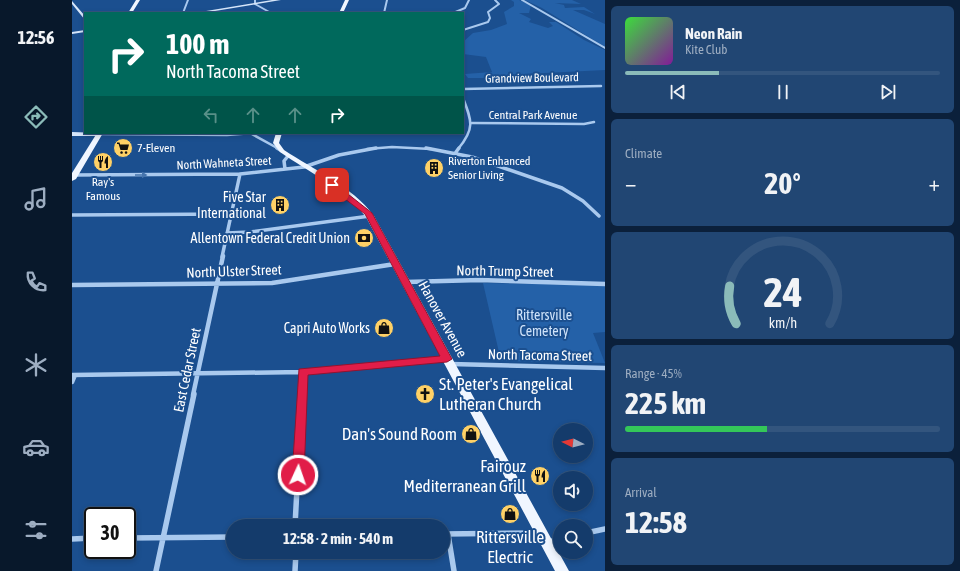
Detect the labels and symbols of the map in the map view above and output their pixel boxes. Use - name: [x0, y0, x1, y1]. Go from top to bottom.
- street label: Grandview Boulevard: [485, 70, 579, 86]
- street label: Central Park Avenue: [489, 108, 577, 122]
- supermarket icon: 7-Eleven: [112, 137, 134, 159]
- place label: 7-Eleven: [137, 141, 175, 155]
- restaurant icon: Ray's Famous: [92, 151, 114, 173]
- street label: North Wahneta Street: [176, 153, 272, 172]
- place label: Riverton Enhanced Senior Living: [448, 154, 531, 182]
- building icon: Riverton Enhanced Senior Living: [423, 157, 445, 179]
- pin: [315, 168, 349, 202]
- one-way arrow: [135, 172, 148, 178]
- place label: Ray's Famous: [86, 175, 120, 203]
- place label: Five Star International: [197, 189, 267, 221]
- building icon: Five Star International: [269, 194, 291, 216]
- bank icon: Allentown Federal Credit Union: [353, 227, 375, 249]
- place label: Allentown Federal Credit Union: [191, 230, 350, 246]
- street label: North Ulster Street: [186, 261, 282, 281]
- street label: North Trump Street: [456, 262, 554, 280]
- street label: Hanover Avenue: [415, 278, 471, 360]
- park label: Rittersville Cemetery: [516, 307, 572, 339]
- shop icon: Capri Auto Works: [373, 317, 395, 339]
- place label: Capri Auto Works: [284, 320, 370, 336]
- street label: East Cedar Street: [170, 326, 204, 414]
- street label: North Tacoma Street: [488, 346, 592, 364]
- place label: St. Peter's Evangelical Lutheran Church: [439, 374, 573, 414]
- church icon: St. Peter's Evangelical Lutheran Church: [414, 383, 436, 405]
- shop icon: Dan's Sound Room: [460, 423, 482, 445]
- north arrow: [553, 423, 593, 463]
- place label: Dan's Sound Room: [342, 424, 457, 444]
- position arrow: [277, 454, 319, 496]
- place label: Fairouz Mediterranean Grill: [404, 456, 526, 496]
- restaurant icon: Fairouz Mediterranean Grill: [529, 465, 551, 487]
- shop icon: Rittersville Electric: [499, 503, 521, 525]
- speed limit sign: 30: [84, 507, 136, 559]
- place label: Rittersville Electric: [476, 527, 544, 567]

